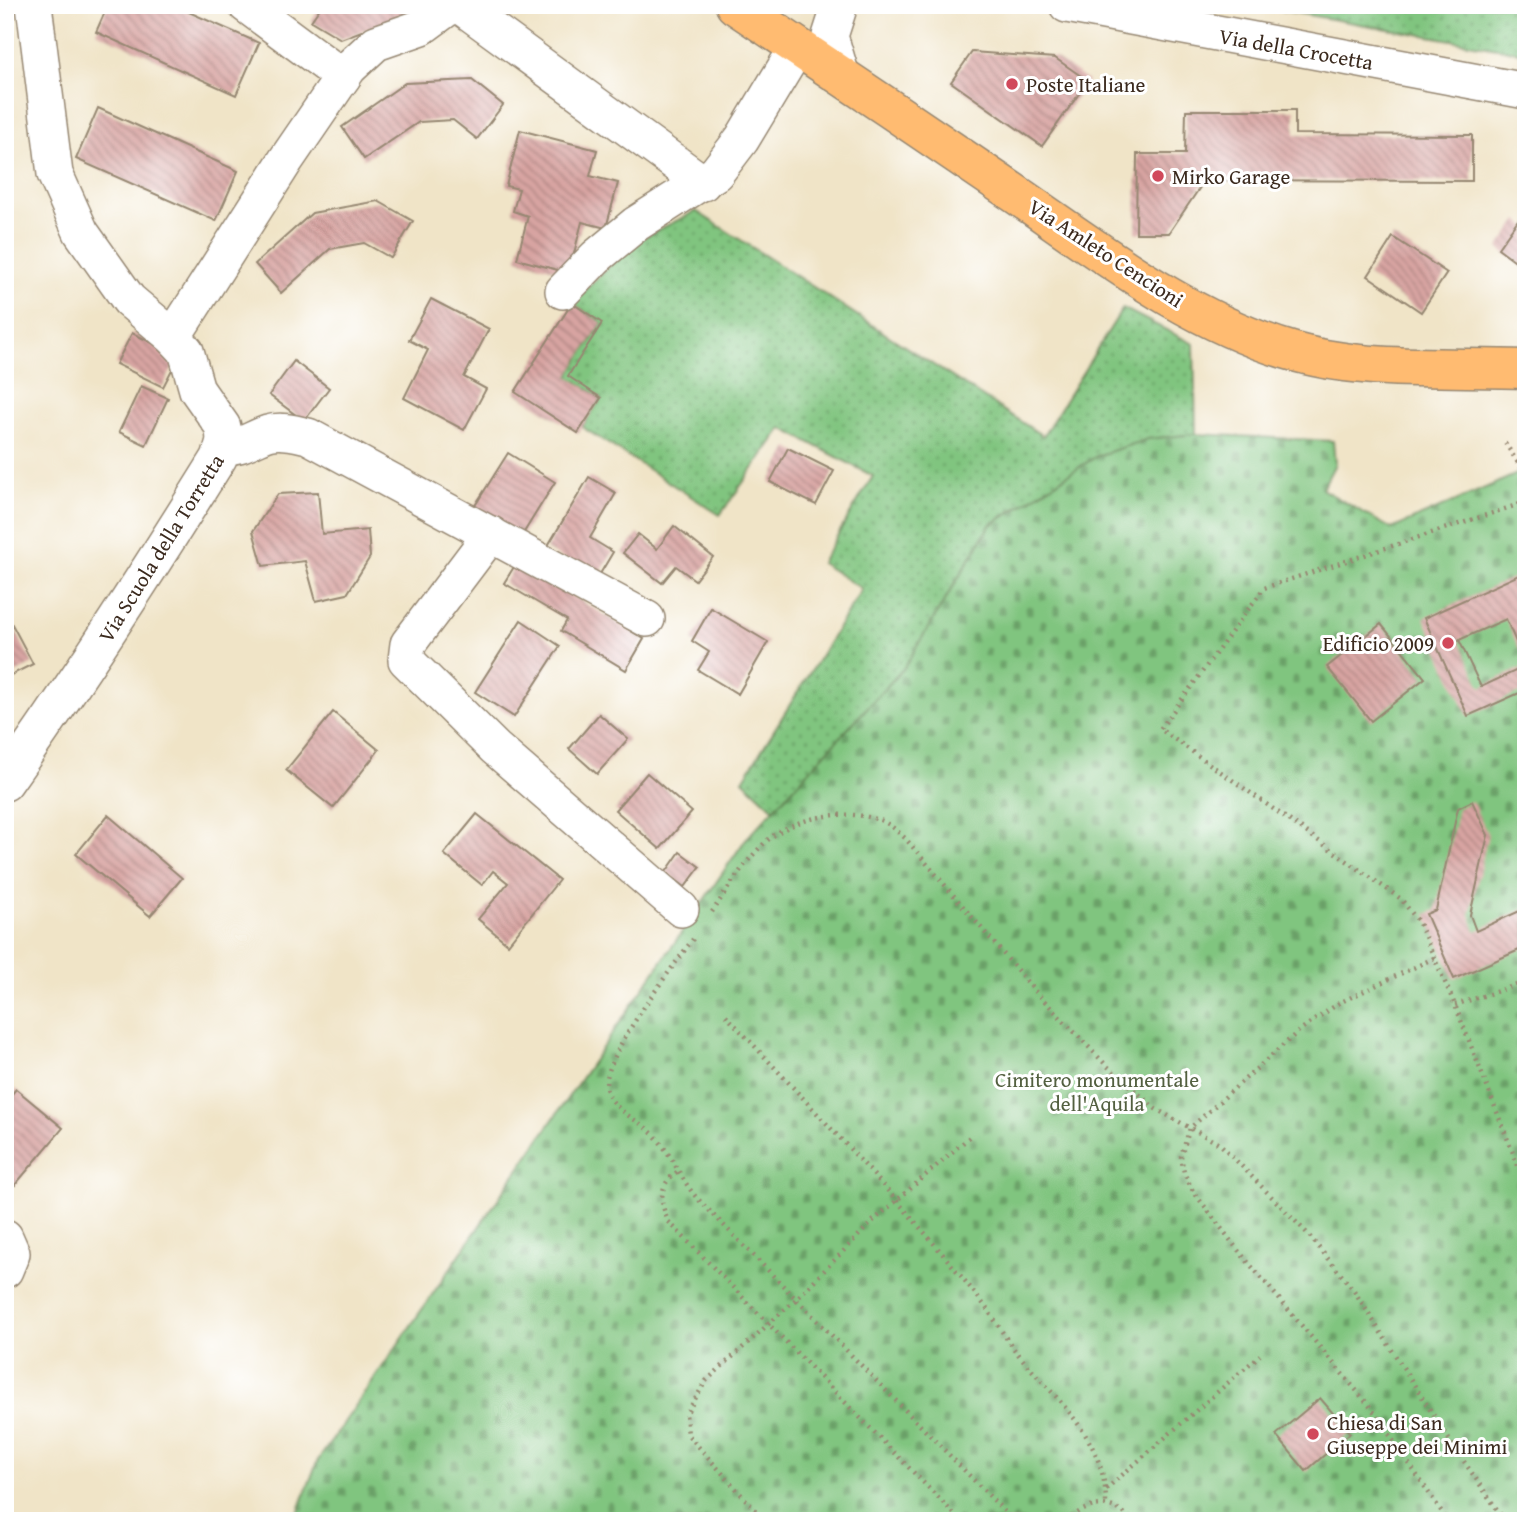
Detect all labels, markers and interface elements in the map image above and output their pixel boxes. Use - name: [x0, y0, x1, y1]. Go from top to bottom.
- street label: Via della Crocetta: [1217, 20, 1376, 78]
- place label: Poste Italiane: [1026, 69, 1146, 100]
- marker: Poste Italiane: [1004, 76, 1020, 92]
- place label: Mirko Garage: [1172, 161, 1290, 192]
- marker: Mirko Garage: [1150, 168, 1166, 184]
- street label: Via Amleto Cencioni: [1022, 191, 1190, 315]
- street label: Via Scuola della Torretta: [90, 448, 232, 648]
- place label: Edificio 2009: [1323, 628, 1434, 659]
- marker: Edificio 2009: [1440, 635, 1456, 651]
- park label: Cimitero monumentale dell'Aquila: [995, 1064, 1199, 1119]
- place label: Chiesa di San Giuseppe dei Minimi: [1327, 1407, 1508, 1462]
- marker: Chiesa di San Giuseppe dei Minimi: [1305, 1426, 1321, 1442]

